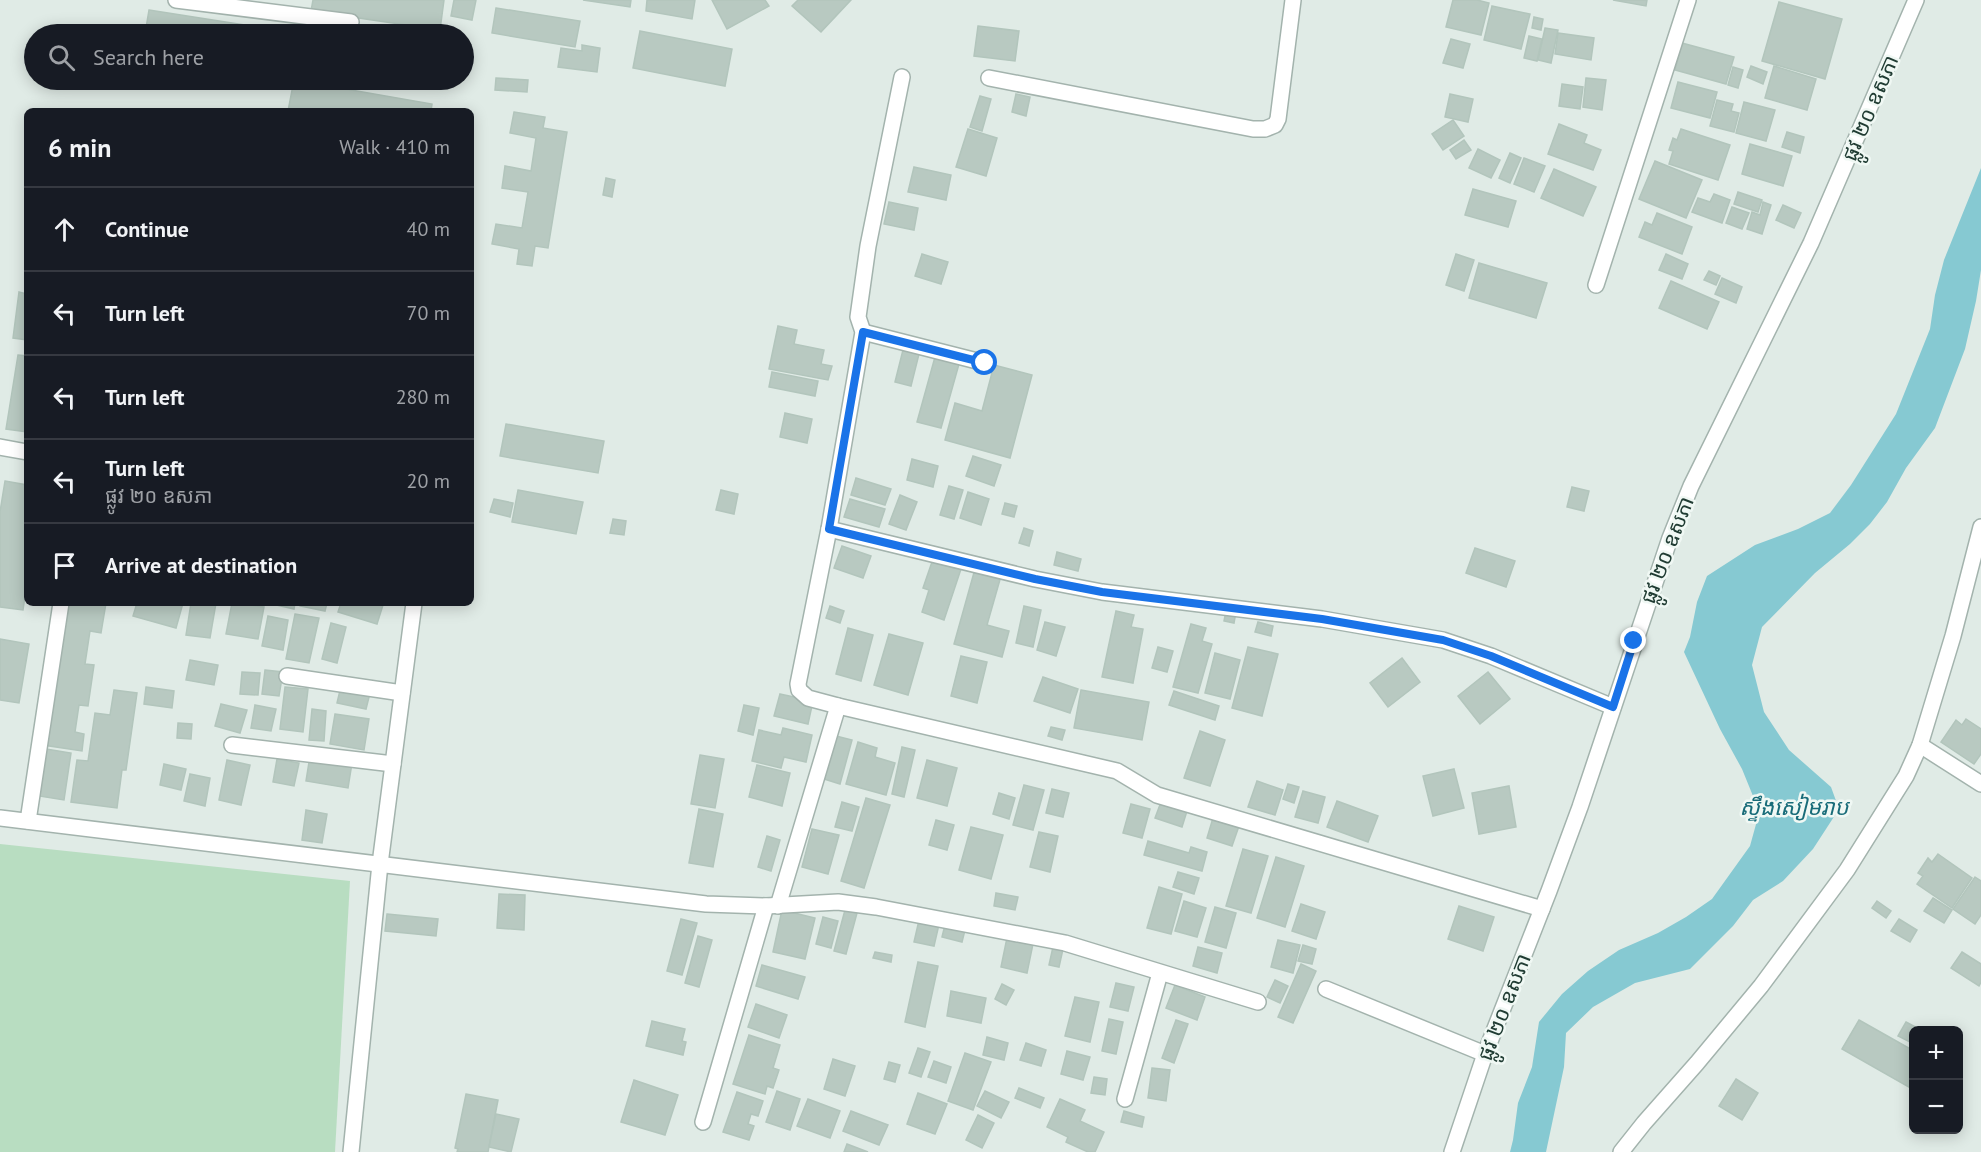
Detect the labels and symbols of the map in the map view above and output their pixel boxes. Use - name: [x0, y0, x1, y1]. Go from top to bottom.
- street label: ផ្លូវ ២០ ឧសភា: [1836, 51, 1910, 168]
- route start: [971, 349, 997, 375]
- street label: ផ្លូវ ២០ ឧសភា: [1634, 493, 1706, 610]
- route end: [1620, 627, 1646, 653]
- water label: ស្ទឹងសៀមរាប: [1740, 793, 1850, 822]
- street label: ផ្លូវ ២០ ឧសភា: [1471, 950, 1543, 1067]

